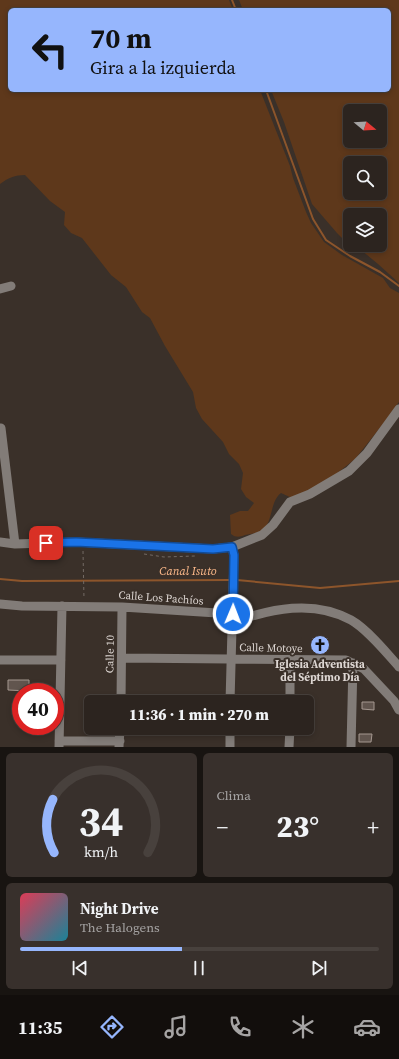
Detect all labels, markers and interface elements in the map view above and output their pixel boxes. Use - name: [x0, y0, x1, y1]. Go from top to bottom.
- text: 70 m: [90, 19, 152, 57]
- icon: left: [24, 24, 76, 76]
- text: Gira a la izquierda: [90, 55, 236, 80]
- north arrow: [343, 104, 387, 148]
- map controls: [343, 104, 387, 252]
- button: search: [343, 156, 387, 200]
- button: layers: [343, 208, 387, 252]
- pin: [29, 526, 63, 560]
- icon: arrive: [35, 532, 57, 554]
- water label: Canal Isuto: [159, 563, 217, 579]
- street label: Calle Los Pachíos: [118, 588, 204, 608]
- position arrow: [212, 593, 254, 635]
- street label: Calle 10: [102, 634, 118, 673]
- church icon: Iglesia Adventista del Séptimo Día: [309, 634, 331, 656]
- street label: Calle Motoye: [239, 640, 303, 656]
- place label: Iglesia Adventista del Séptimo Día: [275, 657, 365, 685]
- speed limit sign: 40: [12, 683, 64, 735]
- text: 11:36 · 1 min · 270 m: [129, 704, 269, 725]
- text: Clima: [217, 787, 251, 804]
- text: 34: [79, 793, 124, 850]
- text: 23°: [276, 806, 319, 847]
- text: −: [217, 812, 228, 842]
- text: +: [367, 812, 379, 842]
- text: km/h: [84, 842, 119, 862]
- text: Night Drive: [80, 898, 159, 919]
- text: The Halogens: [80, 919, 160, 936]
- icon: previous: [69, 957, 91, 979]
- icon: pause: [188, 957, 210, 979]
- icon: next: [308, 957, 330, 979]
- icon: directions: [98, 1013, 126, 1041]
- icon: music: [162, 1013, 190, 1041]
- icon: phone: [226, 1013, 254, 1041]
- icon: climate: [289, 1013, 317, 1041]
- icon: car: [353, 1013, 381, 1041]
- text: 11:35: [18, 1015, 62, 1040]

